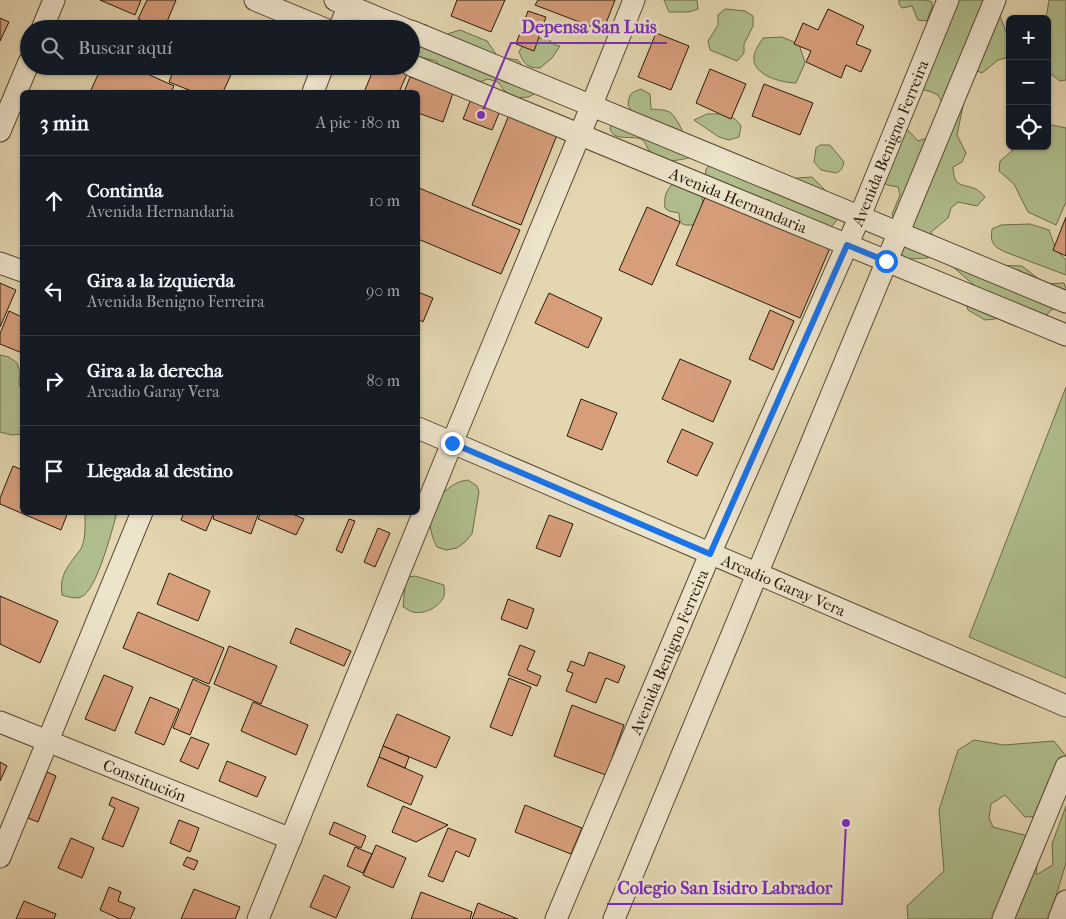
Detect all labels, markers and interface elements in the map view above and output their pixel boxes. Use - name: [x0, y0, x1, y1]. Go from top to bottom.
- callout: Depensa San Luis: [511, 10, 667, 43]
- map controls: [1006, 15, 1051, 150]
- button: +: [1006, 15, 1051, 60]
- text: Depensa San Luis: [521, 17, 657, 38]
- search box: [20, 20, 420, 75]
- icon: search: [38, 34, 66, 62]
- text: Buscar aquí: [78, 37, 172, 59]
- street label: Avenida Benigno Ferreira: [847, 57, 933, 230]
- button: −: [1006, 60, 1051, 105]
- button: locate: [1006, 105, 1051, 150]
- text: 3 min: [40, 111, 89, 135]
- text: A pie · 180 m: [316, 113, 400, 132]
- street label: Avenida Hernandaria: [665, 163, 810, 237]
- text: Continúa: [87, 180, 163, 202]
- icon: ahead: [40, 187, 68, 215]
- text: 10 m: [369, 191, 400, 210]
- text: Avenida Hernandaria: [87, 202, 234, 221]
- route start: [875, 250, 898, 273]
- text: Gira a la izquierda: [87, 270, 234, 292]
- icon: left: [40, 277, 68, 305]
- text: 90 m: [366, 281, 400, 300]
- text: Avenida Benigno Ferreira: [87, 292, 265, 311]
- text: Gira a la derecha: [87, 360, 223, 382]
- icon: right: [40, 367, 68, 395]
- text: 80 m: [366, 371, 400, 390]
- text: Arcadio Garay Vera: [87, 382, 220, 401]
- route end: [441, 432, 464, 455]
- icon: arrive: [40, 457, 68, 485]
- text: Llegada al destino: [87, 460, 233, 482]
- street label: Arcadio Garay Vera: [718, 550, 849, 621]
- street label: Avenida Benigno Ferreira: [626, 566, 713, 738]
- street label: Constitución: [100, 755, 190, 806]
- callout: Colegio San Isidro Labrador: [607, 871, 842, 904]
- text: Colegio San Isidro Labrador: [618, 878, 833, 899]

